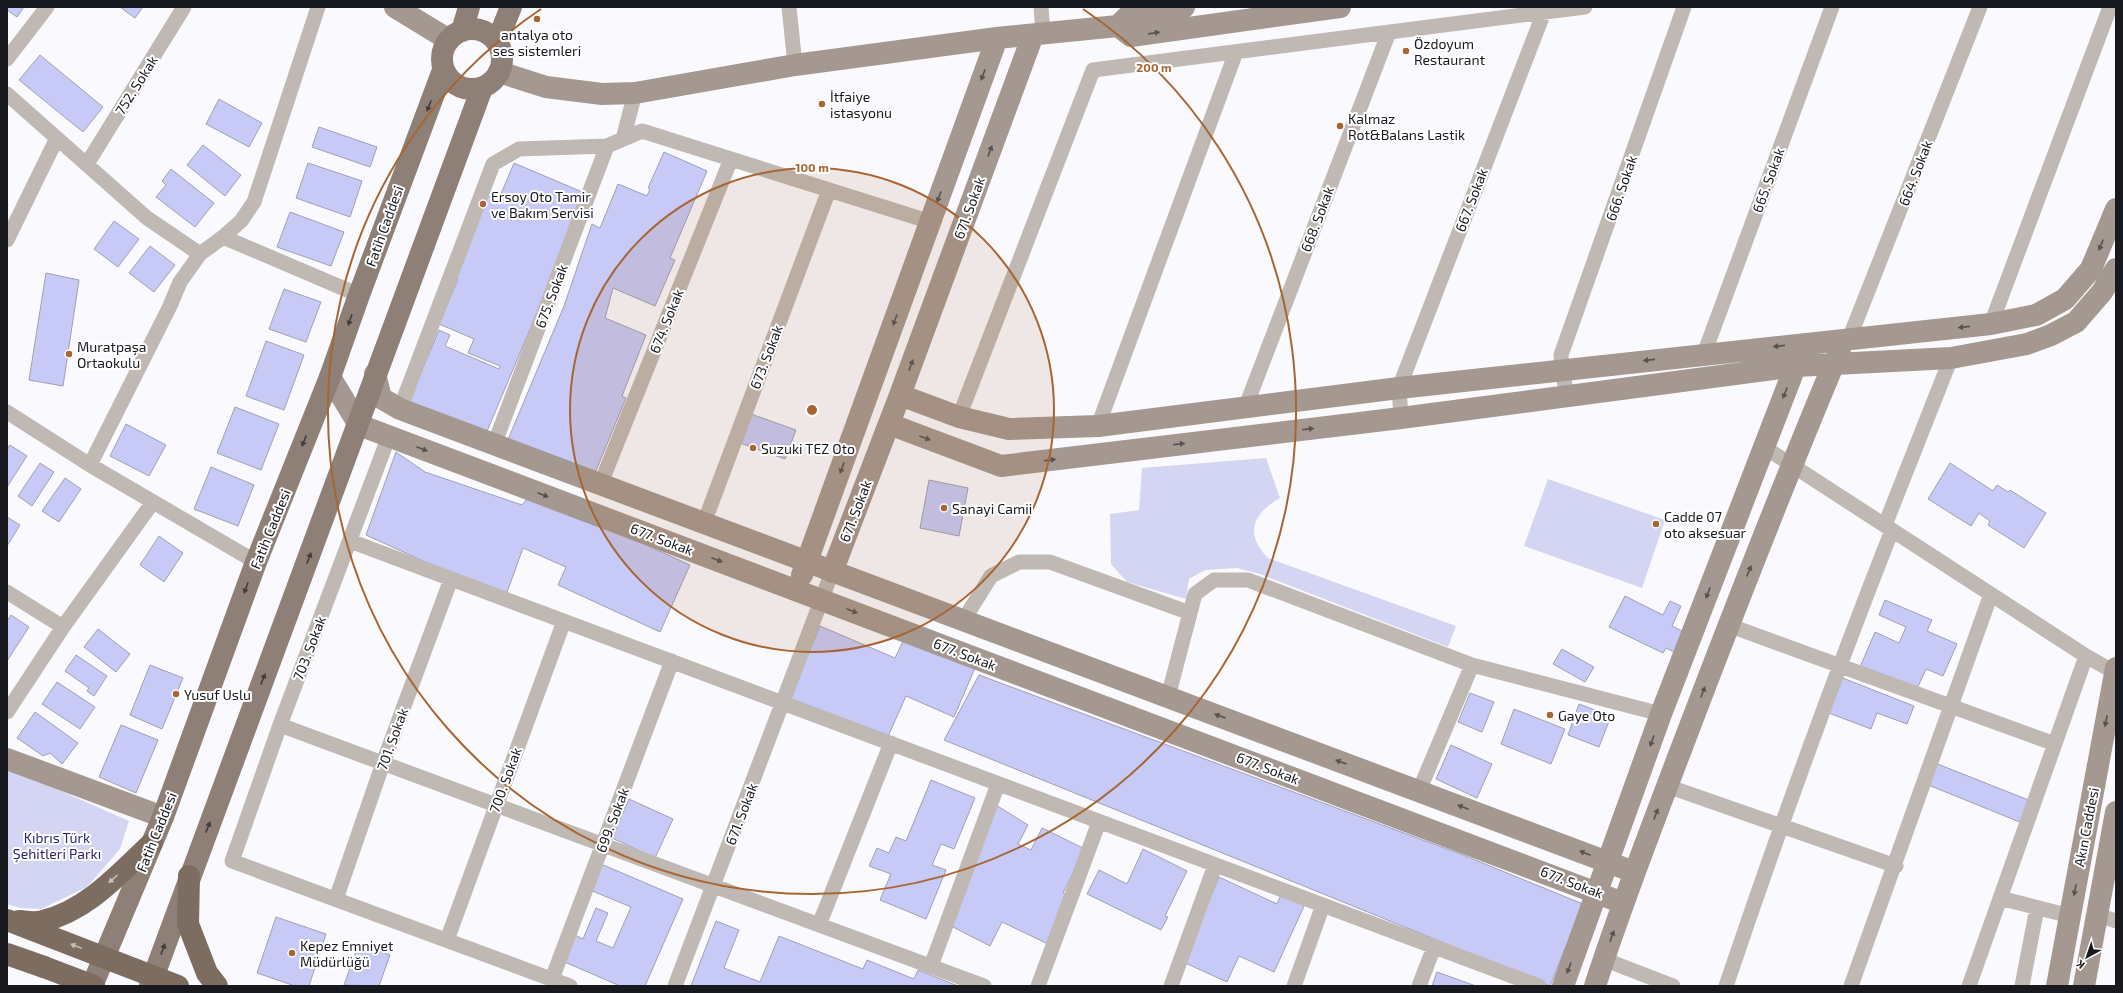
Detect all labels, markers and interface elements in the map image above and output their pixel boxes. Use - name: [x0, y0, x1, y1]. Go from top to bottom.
- marker: antalya oto ses sistemleri: [532, 14, 542, 24]
- place label: antalya oto ses sistemleri: [493, 26, 581, 59]
- one-way arrow: [1148, 30, 1160, 36]
- place label: Özdoyum Restaurant: [1414, 35, 1485, 68]
- marker: Özdoyum Restaurant: [1401, 46, 1411, 56]
- street label: 752. Sokak: [111, 52, 161, 118]
- text: 200 m: [1136, 60, 1172, 74]
- one-way arrow: [980, 70, 986, 82]
- place label: İtfaiye istasyonu: [830, 88, 892, 121]
- marker: İtfaiye istasyonu: [817, 99, 827, 109]
- one-way arrow: [426, 101, 432, 113]
- place label: Kalmaz Rot&Balans Lastik: [1348, 110, 1465, 143]
- marker: Kalmaz Rot&Balans Lastik: [1335, 121, 1345, 131]
- street label: 664. Sokak: [1895, 138, 1935, 208]
- one-way arrow: [987, 145, 993, 157]
- street label: 665. Sokak: [1748, 145, 1788, 215]
- street label: 666. Sokak: [1602, 153, 1640, 223]
- text: 100 m: [795, 160, 829, 174]
- street label: 667. Sokak: [1451, 166, 1491, 234]
- street label: 671. Sokak: [950, 175, 988, 241]
- street label: Fatih Caddesi: [362, 183, 406, 269]
- street label: 668. Sokak: [1297, 184, 1337, 254]
- place label: Ersoy Oto Tamir ve Bakım Servisi: [491, 188, 594, 221]
- one-way arrow: [936, 192, 942, 204]
- marker: Ersoy Oto Tamir ve Bakım Servisi: [478, 199, 488, 209]
- one-way arrow: [2098, 239, 2104, 251]
- street label: 675. Sokak: [531, 262, 571, 330]
- street label: 674. Sokak: [645, 286, 687, 356]
- one-way arrow: [347, 314, 353, 326]
- one-way arrow: [892, 314, 898, 326]
- street label: 673. Sokak: [746, 323, 786, 391]
- one-way arrow: [1958, 324, 1970, 330]
- place label: Muratpaşa Ortaokulu: [77, 338, 147, 371]
- one-way arrow: [1773, 343, 1785, 350]
- marker: Muratpaşa Ortaokulu: [64, 349, 74, 359]
- one-way arrow: [1643, 357, 1655, 363]
- one-way arrow: [909, 359, 915, 371]
- one-way arrow: [1782, 388, 1788, 400]
- centre of rings: [805, 403, 819, 417]
- one-way arrow: [1302, 426, 1314, 432]
- one-way arrow: [920, 435, 932, 441]
- one-way arrow: [301, 436, 307, 448]
- place label: Suzuki TEZ Oto: [761, 440, 855, 457]
- one-way arrow: [1173, 441, 1185, 447]
- marker: Suzuki TEZ Oto: [748, 443, 758, 453]
- one-way arrow: [416, 446, 428, 452]
- one-way arrow: [1044, 456, 1056, 463]
- one-way arrow: [838, 463, 844, 475]
- street label: 671. Sokak: [835, 478, 875, 544]
- street label: Fatih Caddesi: [246, 487, 294, 571]
- one-way arrow: [538, 492, 550, 498]
- place label: Sanayi Camii: [952, 500, 1032, 517]
- marker: Sanayi Camii: [939, 503, 949, 513]
- place label: Cadde 07 oto aksesuar: [1664, 508, 1747, 541]
- street label: 677. Sokak: [628, 519, 696, 559]
- marker: Cadde 07 oto aksesuar: [1651, 519, 1661, 529]
- one-way arrow: [306, 551, 312, 563]
- one-way arrow: [712, 558, 724, 564]
- one-way arrow: [1747, 564, 1753, 576]
- one-way arrow: [243, 583, 249, 595]
- one-way arrow: [1705, 588, 1711, 600]
- one-way arrow: [846, 608, 858, 614]
- street label: 703. Sokak: [289, 613, 329, 683]
- street label: 677. Sokak: [931, 634, 999, 674]
- one-way arrow: [261, 673, 267, 685]
- place label: Yusuf Uslu: [184, 686, 251, 703]
- one-way arrow: [1700, 686, 1706, 698]
- marker: Yusuf Uslu: [171, 689, 181, 699]
- street label: 701. Sokak: [373, 705, 411, 773]
- place label: Gaye Oto: [1558, 707, 1615, 724]
- marker: Gaye Oto: [1545, 710, 1555, 720]
- one-way arrow: [1213, 713, 1225, 719]
- one-way arrow: [2103, 714, 2109, 727]
- one-way arrow: [1648, 735, 1654, 747]
- street label: 700. Sokak: [485, 745, 525, 815]
- street label: 677. Sokak: [1234, 748, 1302, 788]
- one-way arrow: [1335, 758, 1347, 764]
- street label: 671. Sokak: [721, 781, 761, 847]
- street label: 699. Sokak: [592, 785, 632, 855]
- street label: Akın Caddesi: [2070, 786, 2102, 868]
- street label: Fatih Caddesi: [132, 790, 180, 874]
- one-way arrow: [1457, 804, 1469, 810]
- one-way arrow: [1654, 807, 1660, 819]
- one-way arrow: [205, 821, 211, 833]
- park label: Kıbrıs Türk Şehitleri Parkı: [13, 829, 101, 863]
- one-way arrow: [1578, 850, 1590, 856]
- street label: 677. Sokak: [1538, 862, 1606, 902]
- one-way arrow: [108, 874, 119, 883]
- one-way arrow: [2072, 884, 2078, 896]
- one-way arrow: [1609, 929, 1615, 941]
- place label: Kepez Emniyet Müdürlüğü: [300, 937, 393, 970]
- north arrow: [2067, 937, 2107, 977]
- one-way arrow: [70, 943, 82, 949]
- one-way arrow: [160, 943, 166, 955]
- marker: Kepez Emniyet Müdürlüğü: [287, 948, 297, 958]
- text: K: [2073, 958, 2087, 972]
- one-way arrow: [1566, 963, 1572, 975]

